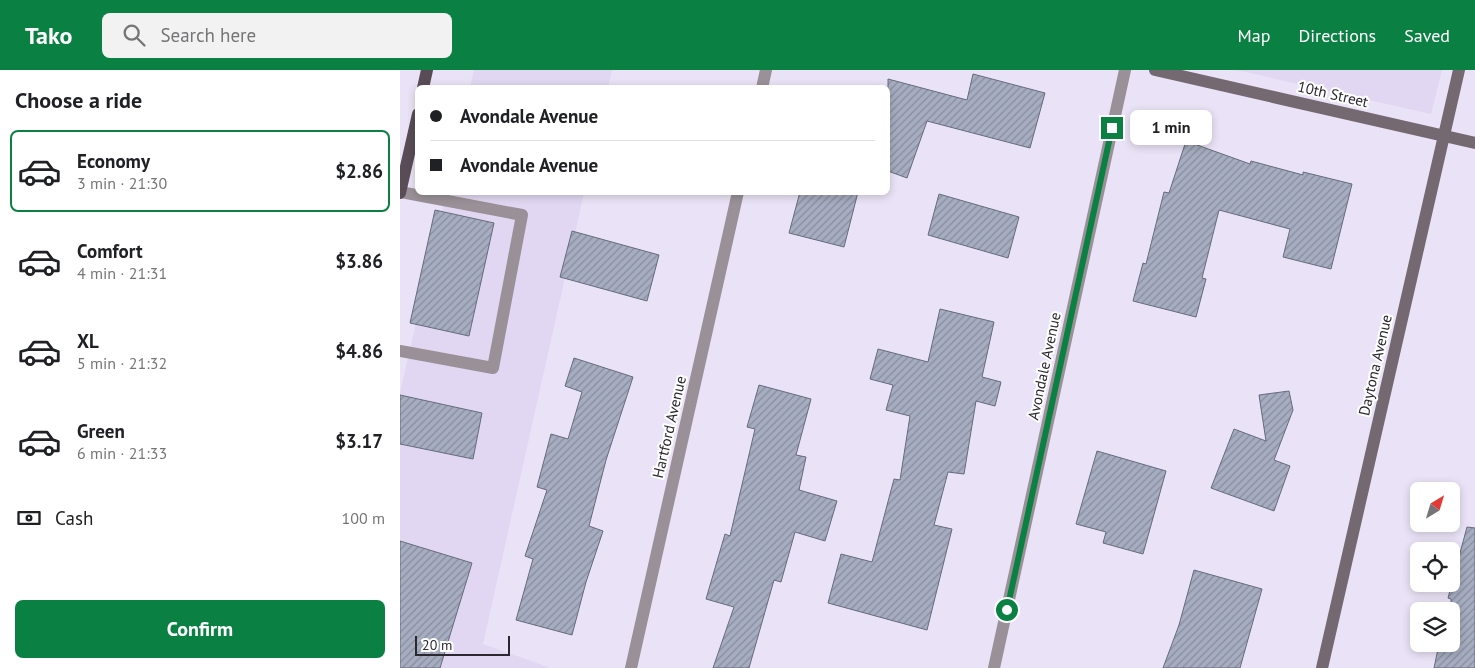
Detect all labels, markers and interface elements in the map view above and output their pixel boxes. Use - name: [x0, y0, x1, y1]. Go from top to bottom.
- search box: [102, 13, 452, 58]
- text: Tako: [25, 20, 72, 51]
- icon: search: [120, 21, 148, 49]
- text: Search here: [160, 23, 256, 47]
- text: Map: [1238, 24, 1270, 47]
- text: Directions: [1298, 24, 1376, 47]
- text: Saved: [1404, 24, 1450, 47]
- street label: 10th Street: [1296, 77, 1370, 111]
- text: Choose a ride: [15, 86, 142, 114]
- text: Avondale Avenue: [460, 104, 598, 128]
- callout: 1 min: [1130, 110, 1212, 146]
- route end: [1101, 117, 1123, 139]
- text: 1 min: [1151, 117, 1191, 137]
- icon: car: [17, 149, 62, 194]
- text: Economy: [77, 149, 150, 173]
- text: Avondale Avenue: [460, 153, 598, 177]
- text: $2.86: [335, 159, 383, 183]
- text: 3 min · 21:30: [77, 173, 167, 193]
- icon: car: [17, 239, 62, 284]
- text: Comfort: [77, 239, 143, 263]
- text: $3.86: [335, 249, 383, 273]
- text: 4 min · 21:31: [77, 263, 167, 283]
- street label: Avondale Avenue: [1023, 310, 1065, 422]
- street label: Daytona Avenue: [1354, 313, 1396, 417]
- icon: car: [17, 329, 62, 374]
- text: XL: [77, 329, 99, 353]
- text: $4.86: [335, 339, 383, 363]
- text: 5 min · 21:32: [77, 353, 167, 373]
- street label: Hartford Avenue: [648, 374, 690, 480]
- icon: car: [17, 419, 62, 464]
- text: Green: [77, 419, 125, 443]
- text: $3.17: [335, 429, 383, 453]
- text: 6 min · 21:33: [77, 443, 167, 463]
- north arrow: [1410, 482, 1460, 532]
- map controls: [1410, 482, 1460, 652]
- icon: cash: [15, 504, 43, 532]
- text: Cash: [55, 506, 93, 530]
- text: 100 m: [342, 508, 385, 528]
- button: locate: [1410, 542, 1460, 592]
- route start: [996, 599, 1018, 621]
- button: Confirm: [15, 600, 385, 658]
- button: layers: [1410, 602, 1460, 652]
- scale bar: [415, 633, 510, 656]
- text: 20 m: [422, 636, 452, 654]

